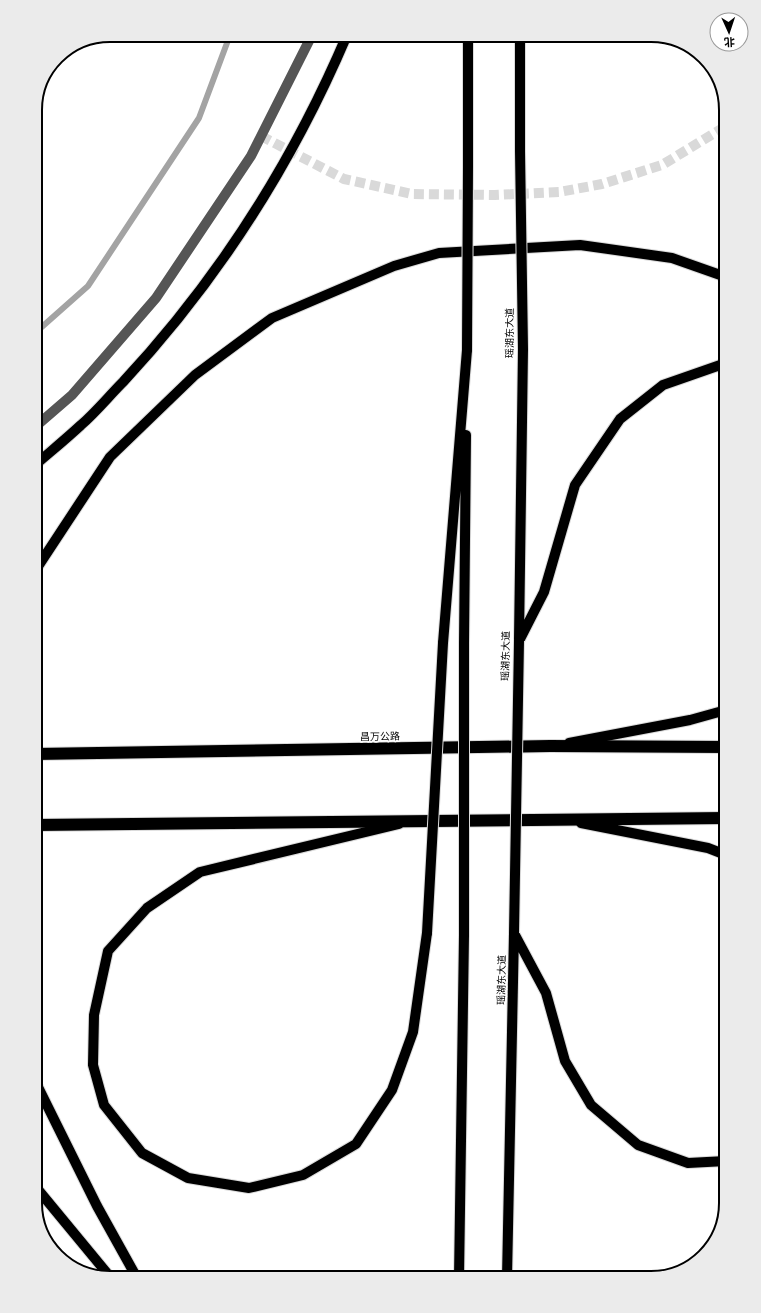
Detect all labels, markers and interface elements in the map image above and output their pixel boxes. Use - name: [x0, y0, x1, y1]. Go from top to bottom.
- north arrow: [709, 12, 749, 52]
- text: 北: [724, 35, 735, 48]
- street label: 瑶湖东大道: [504, 308, 516, 358]
- street label: 瑶湖东大道: [500, 631, 512, 681]
- street label: 昌万公路: [360, 731, 400, 743]
- street label: 瑶湖东大道: [496, 955, 508, 1005]

